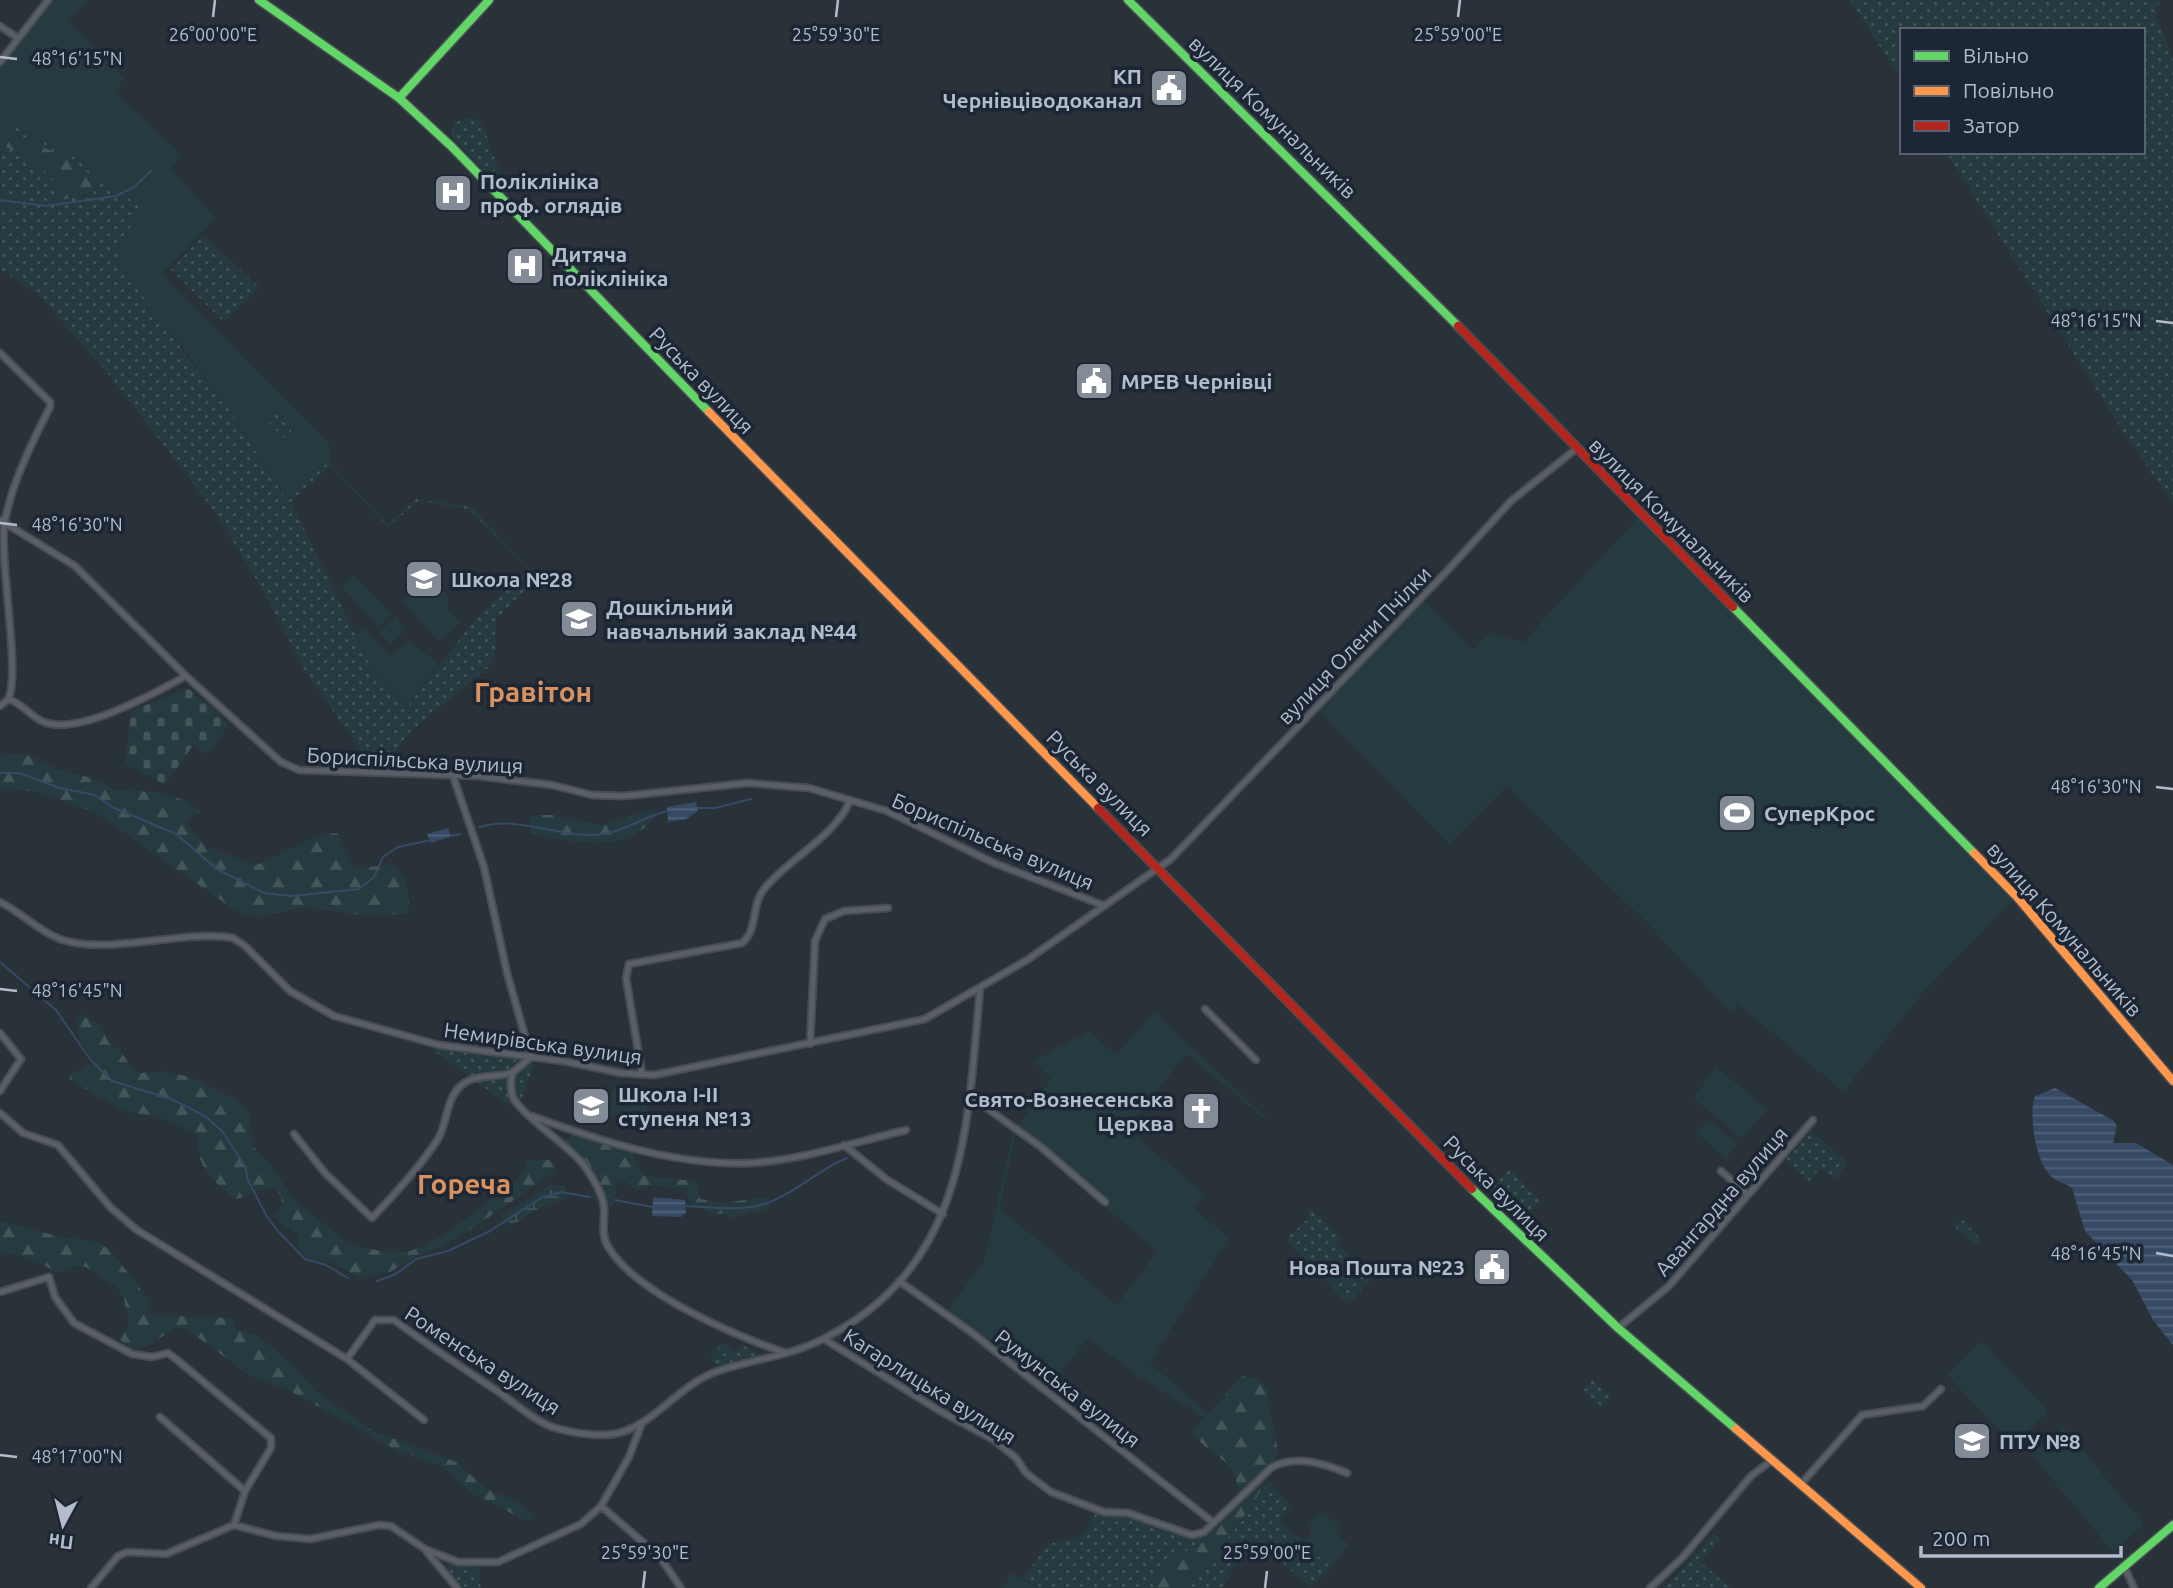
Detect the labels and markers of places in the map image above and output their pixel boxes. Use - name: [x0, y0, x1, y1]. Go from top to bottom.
- place label: КП Чернівціводоканал: [943, 64, 1142, 112]
- public building icon: КП Чернівціводоканал: [1148, 67, 1190, 109]
- place label: Поліклініка проф. оглядів: [480, 169, 622, 217]
- hospital icon: Поліклініка проф. оглядів: [432, 172, 474, 214]
- place label: Дитяча поліклініка: [552, 242, 668, 290]
- hospital icon: Дитяча поліклініка: [504, 245, 546, 287]
- public building icon: МРЕВ Чернівці: [1073, 360, 1115, 402]
- place label: МРЕВ Чернівці: [1121, 369, 1272, 393]
- school or university icon: Школа №28: [403, 558, 445, 600]
- place label: Школа №28: [451, 567, 573, 591]
- place label: Дошкільний навчальний заклад №44: [606, 595, 857, 643]
- school or university icon: Дошкільний навчальний заклад №44: [558, 598, 600, 640]
- sports icon: СуперКрос: [1716, 792, 1758, 834]
- place label: СуперКрос: [1764, 801, 1875, 825]
- place label: Школа I-II ступеня №13: [618, 1082, 752, 1130]
- school or university icon: Школа I-II ступеня №13: [570, 1085, 612, 1127]
- place label: Свято-Вознесенська Церква: [965, 1087, 1174, 1135]
- church icon: Свято-Вознесенська Церква: [1180, 1090, 1222, 1132]
- public building icon: Нова Пошта №23: [1471, 1246, 1513, 1288]
- place label: Нова Пошта №23: [1289, 1255, 1465, 1279]
- school or university icon: ПТУ №8: [1951, 1420, 1993, 1462]
- place label: ПТУ №8: [1999, 1429, 2081, 1453]

